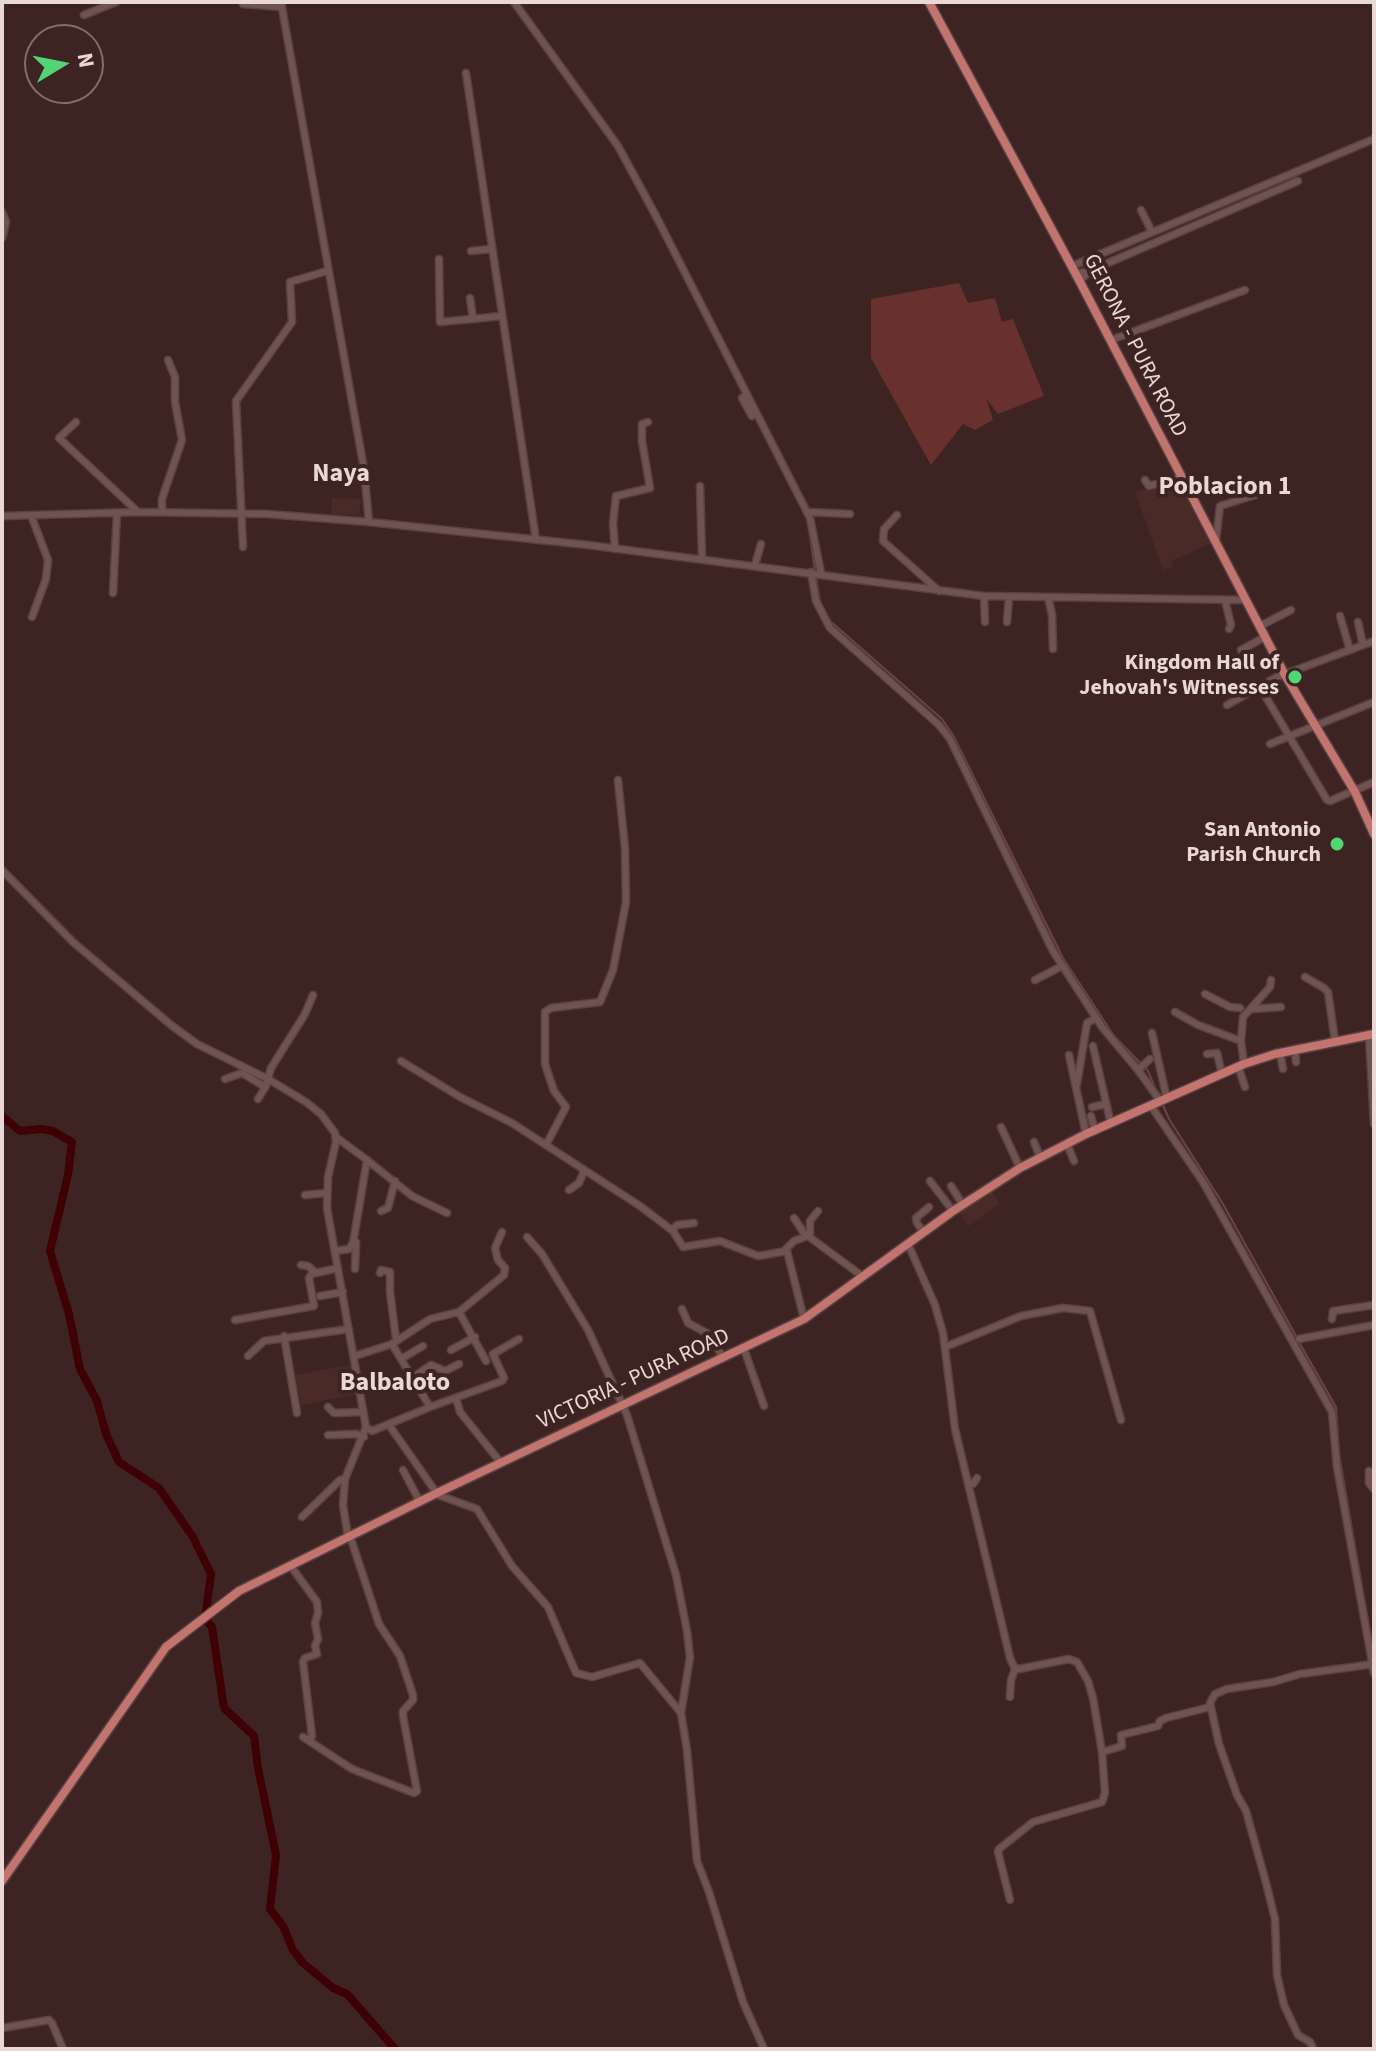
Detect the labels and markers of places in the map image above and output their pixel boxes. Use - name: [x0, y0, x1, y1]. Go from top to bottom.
- place label: Kingdom Hall of Jehovah's Witnesses: [1079, 651, 1279, 702]
- marker: Kingdom Hall of Jehovah's Witnesses: [1286, 668, 1304, 686]
- place label: San Antonio Parish Church: [1186, 818, 1321, 870]
- marker: San Antonio Parish Church: [1328, 835, 1346, 853]

